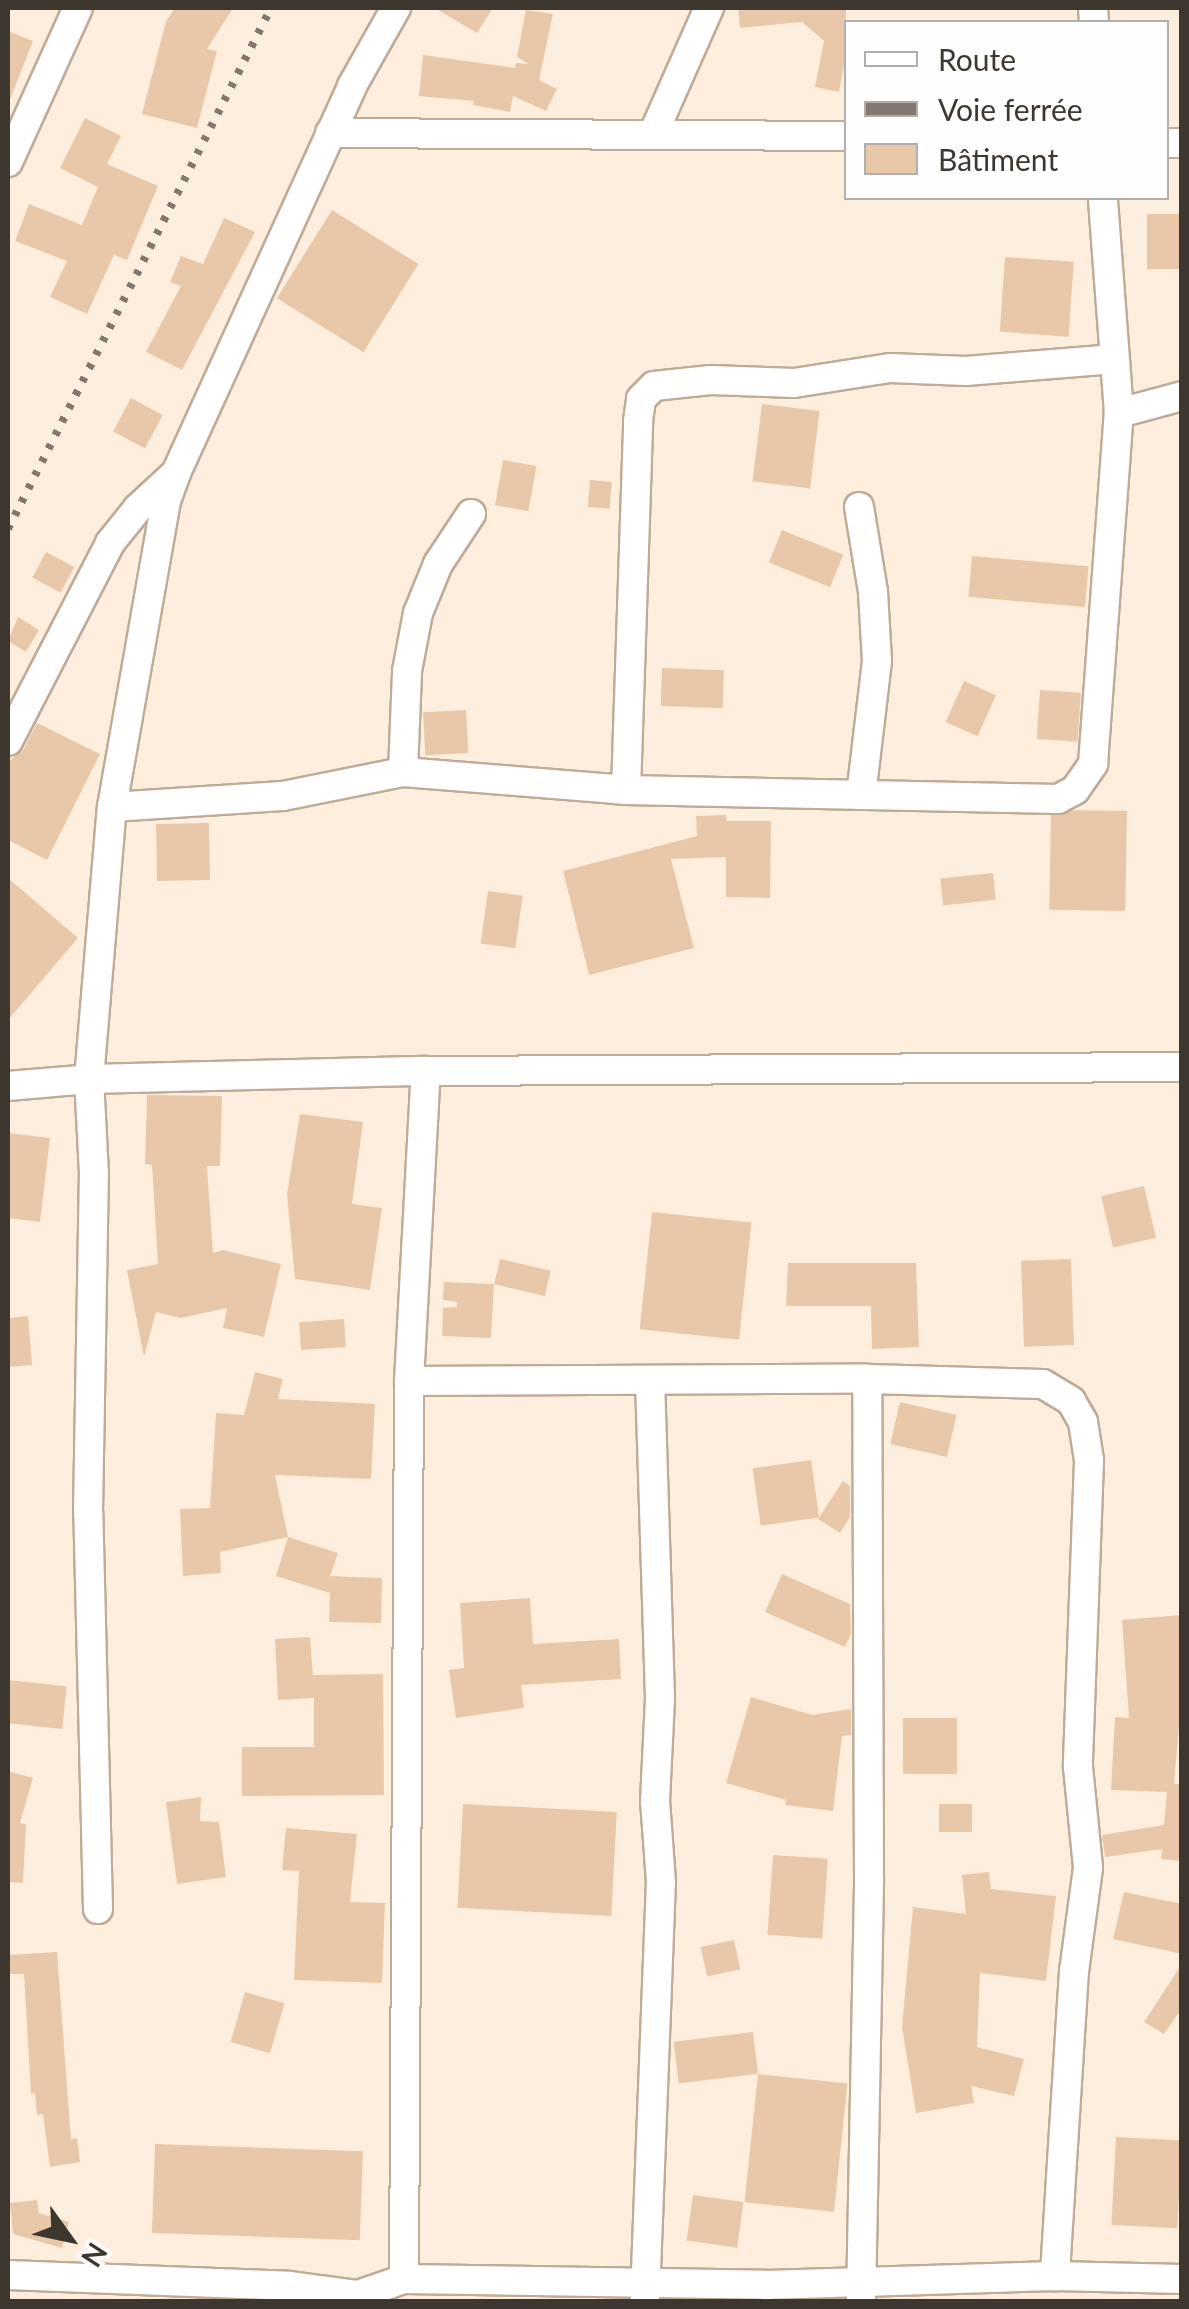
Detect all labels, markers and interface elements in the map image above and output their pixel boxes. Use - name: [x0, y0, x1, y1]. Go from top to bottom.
- legend: [844, 20, 1169, 200]
- text: Route: [938, 41, 1016, 77]
- text: Voie ferrée: [938, 91, 1083, 127]
- text: Bâtiment: [938, 141, 1058, 177]
- north arrow: [20, 2189, 120, 2289]
- text: N: [75, 2237, 115, 2274]

